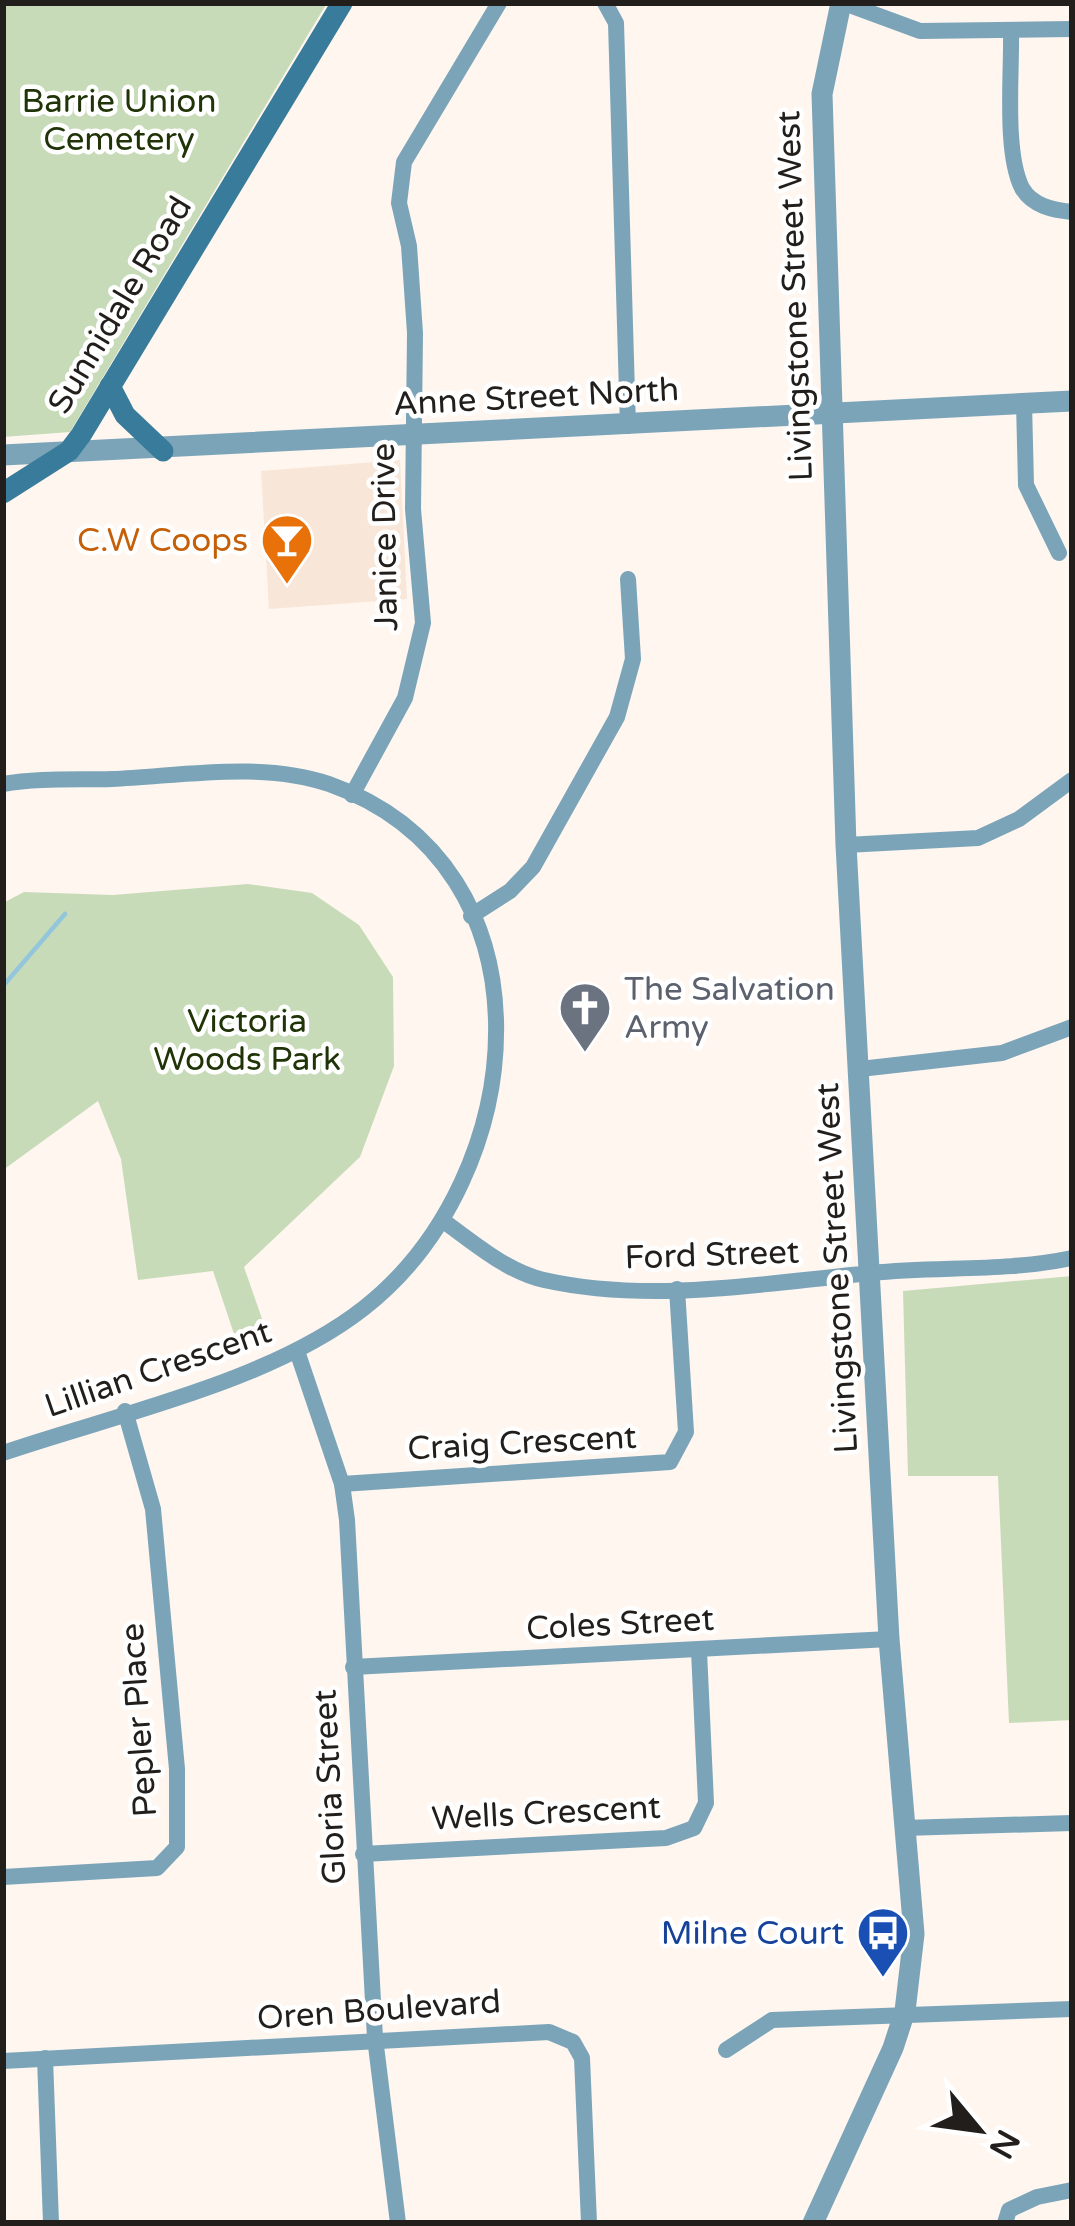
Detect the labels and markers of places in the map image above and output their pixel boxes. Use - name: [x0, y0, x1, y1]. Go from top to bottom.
- bar icon: C.W Coops: [259, 512, 315, 586]
- place label: C.W Coops: [77, 521, 248, 560]
- place label: The Salvation Army: [624, 970, 835, 1047]
- church icon: The Salvation Army: [557, 980, 613, 1054]
- bus stop icon: Milne Court: [855, 1905, 911, 1979]
- place label: Milne Court: [661, 1914, 844, 1953]

